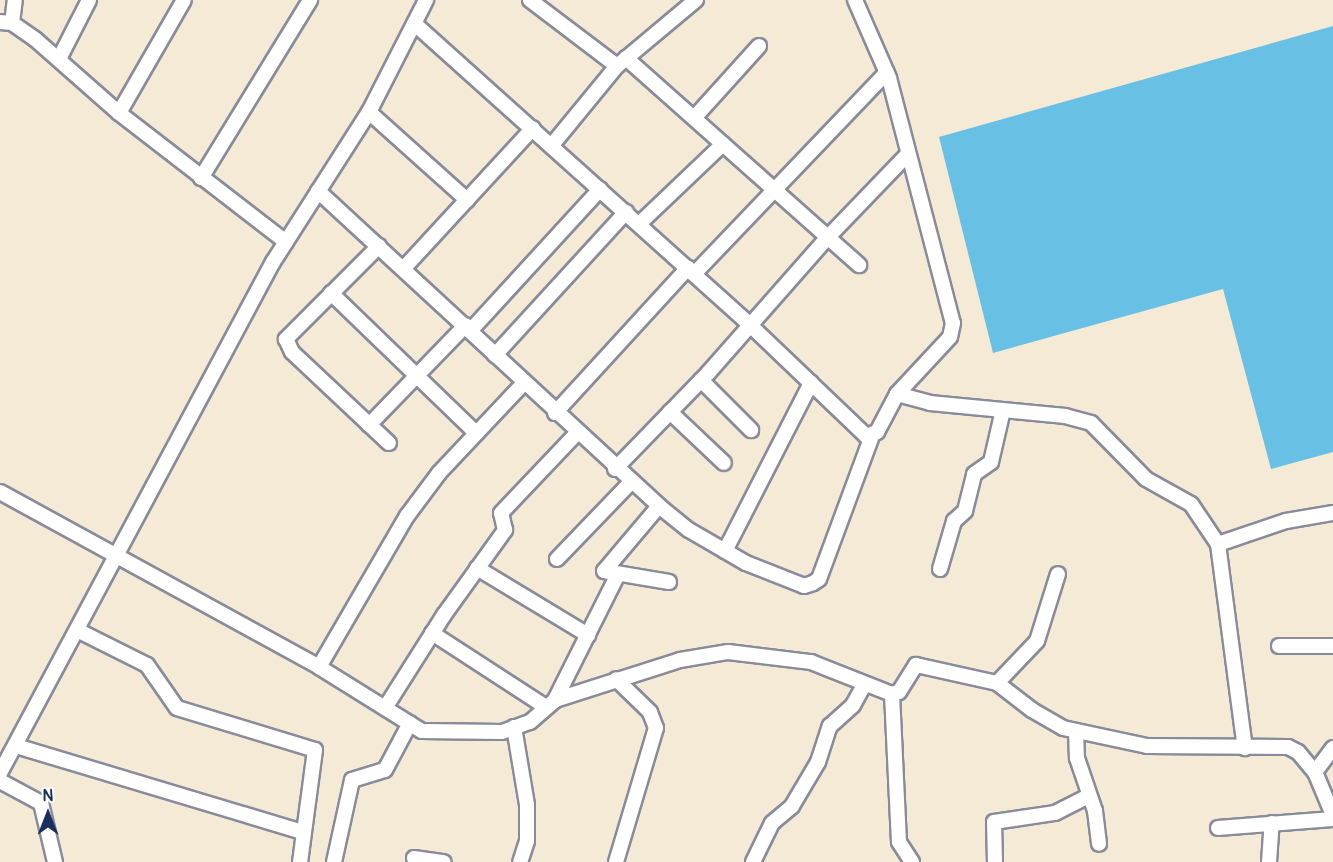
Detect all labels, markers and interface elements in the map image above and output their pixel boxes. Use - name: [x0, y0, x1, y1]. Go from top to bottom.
- north arrow: [18, 784, 78, 844]
- text: N: [43, 786, 53, 806]

